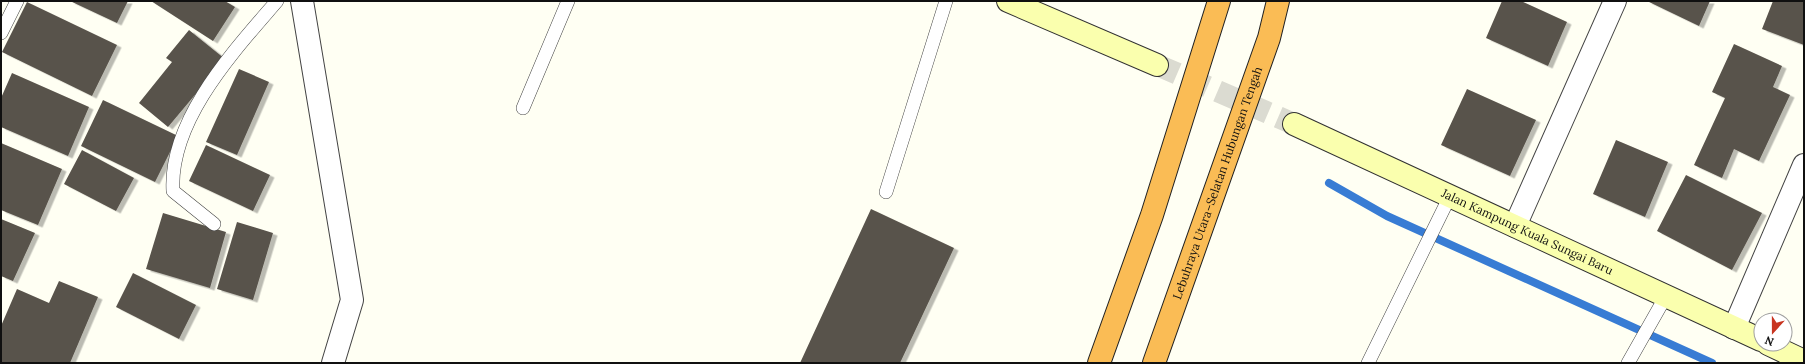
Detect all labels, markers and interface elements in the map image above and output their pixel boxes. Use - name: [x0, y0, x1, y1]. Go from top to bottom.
- street label: Lebuhraya Utara–Selatan Hubungan Tengah: [1169, 64, 1265, 301]
- street label: Jalan Kampung Kuala Sungai Baru: [1438, 185, 1616, 278]
- north arrow: [1753, 312, 1793, 352]
- text: N: [1762, 333, 1776, 349]

